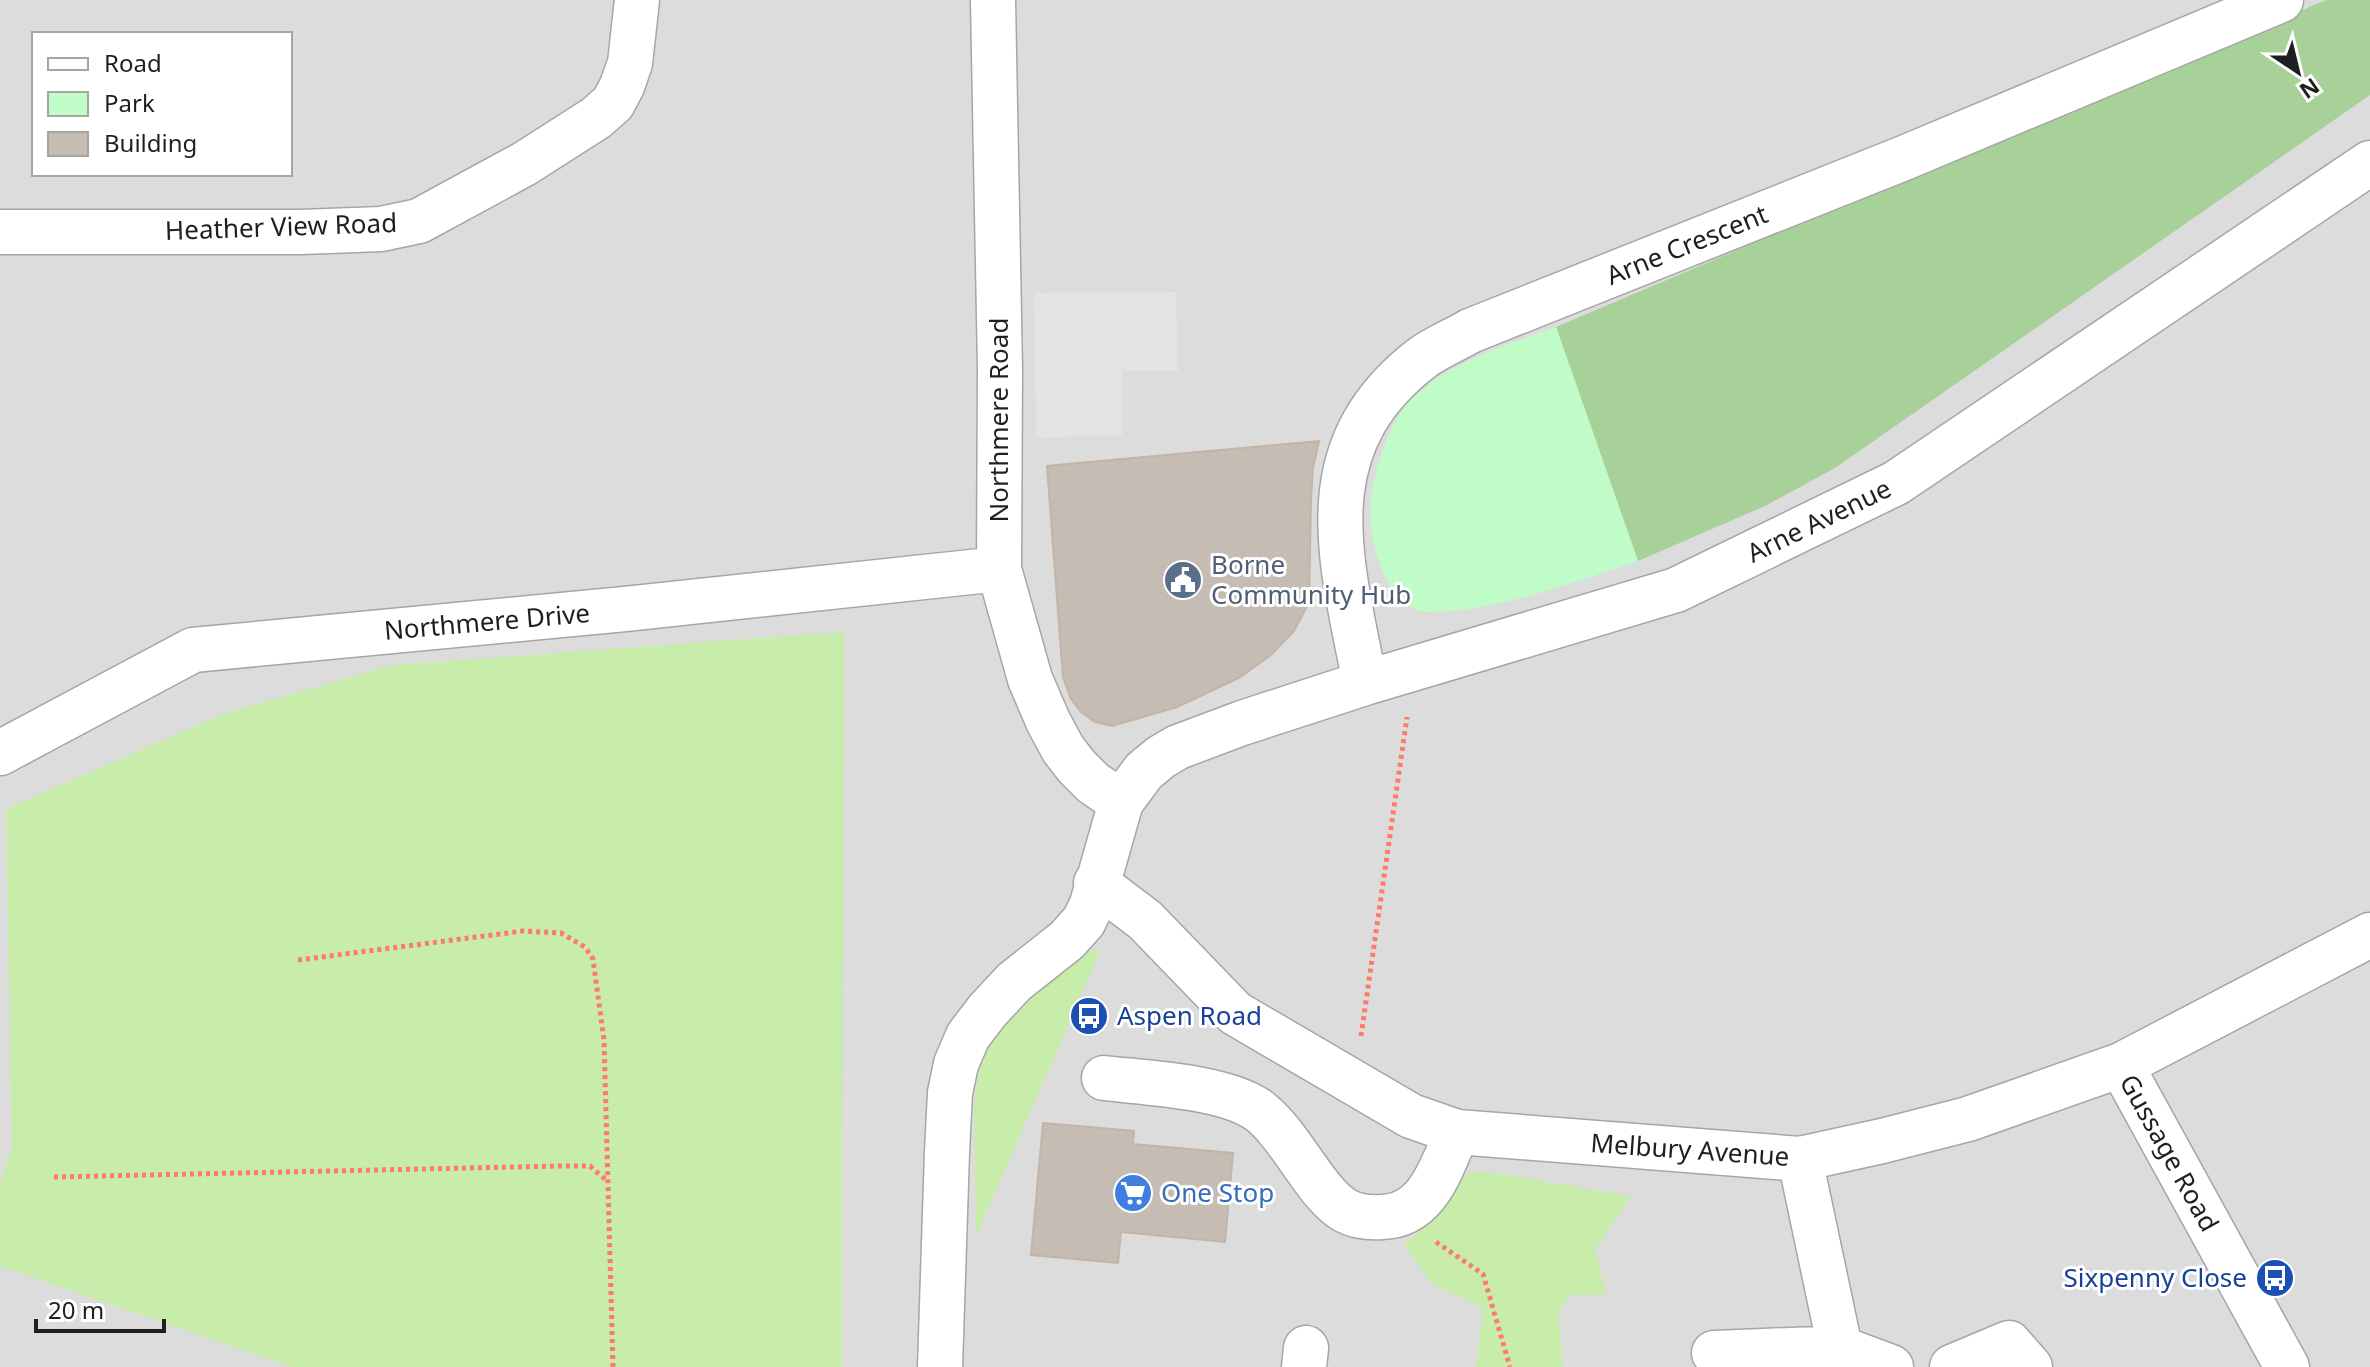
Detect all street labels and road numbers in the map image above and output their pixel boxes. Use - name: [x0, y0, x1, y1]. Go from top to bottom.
- street label: Arne Crescent: [1601, 195, 1773, 293]
- street label: Heather View Road: [164, 204, 398, 248]
- street label: Northmere Road: [980, 318, 1016, 522]
- street label: Arne Avenue: [1741, 470, 1897, 571]
- street label: Northmere Drive: [382, 594, 591, 648]
- street label: Gussage Road: [2112, 1068, 2228, 1238]
- street label: Melbury Avenue: [1590, 1124, 1791, 1174]

